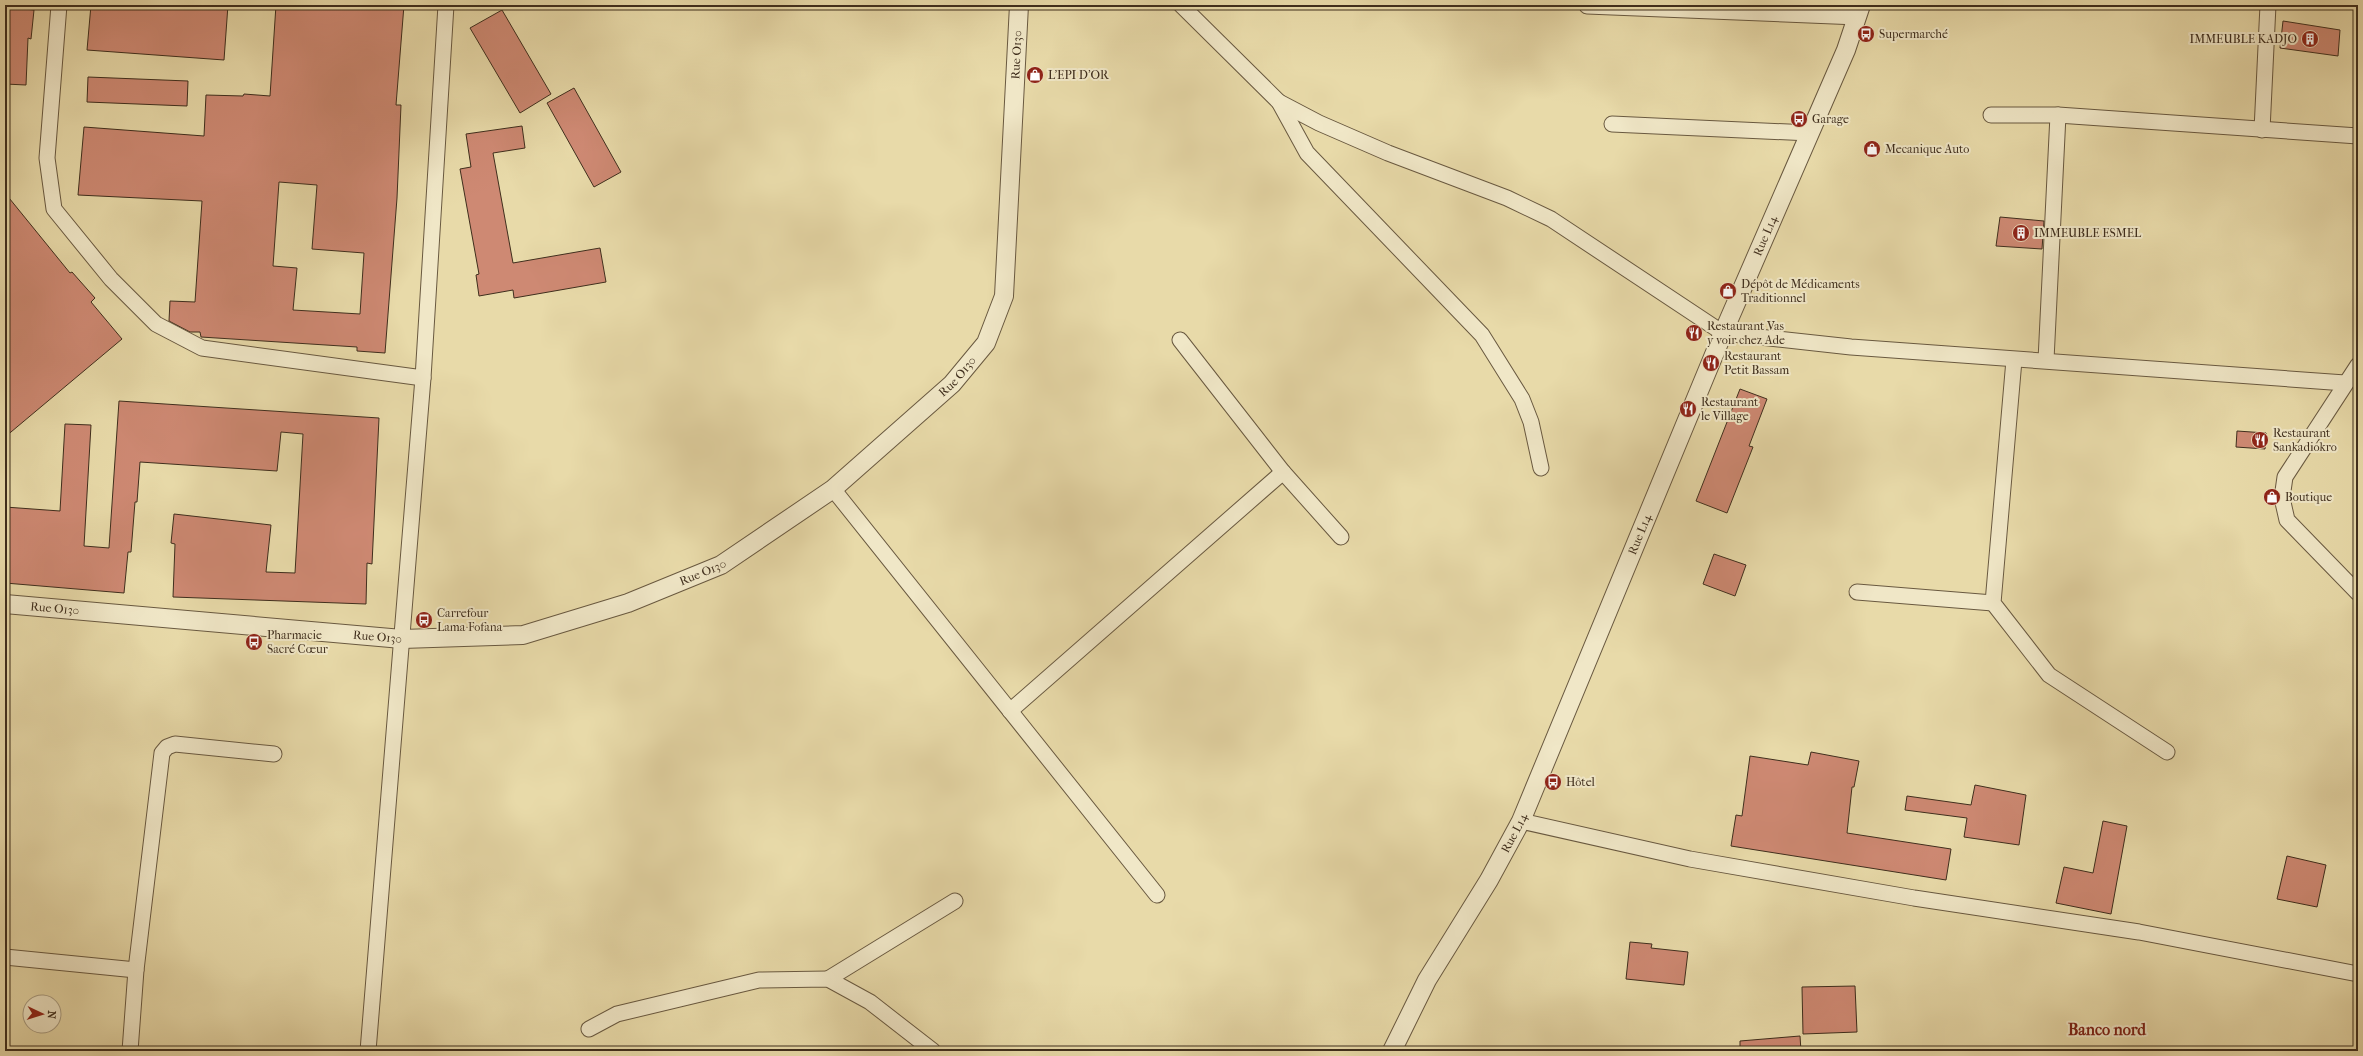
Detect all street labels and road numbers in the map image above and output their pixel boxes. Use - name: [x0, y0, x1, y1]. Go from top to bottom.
- street label: Rue O130: [1008, 30, 1025, 80]
- street label: Rue L14: [1750, 213, 1780, 258]
- street label: Rue O130: [936, 354, 979, 399]
- street label: Rue L14: [1625, 511, 1655, 557]
- street label: Rue O130: [677, 557, 729, 588]
- street label: Rue O130: [30, 599, 80, 618]
- street label: Rue O130: [352, 628, 403, 646]
- street label: Rue L14: [1498, 811, 1531, 855]

